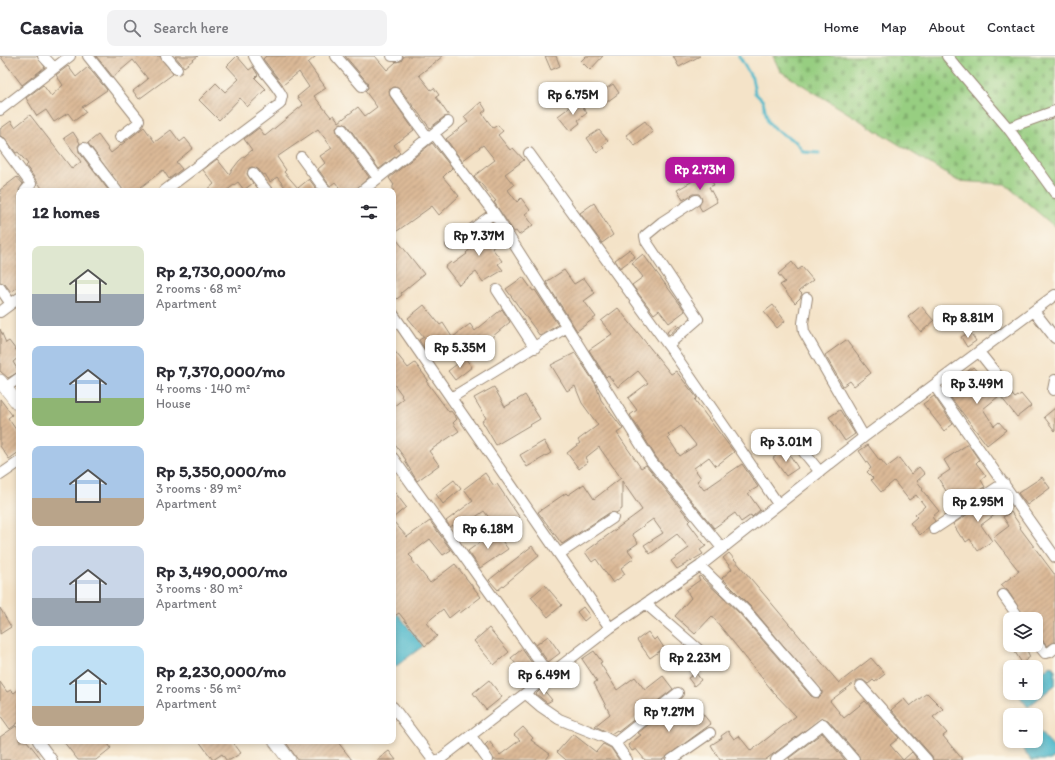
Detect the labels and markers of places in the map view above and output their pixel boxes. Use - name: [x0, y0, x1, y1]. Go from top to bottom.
- pin: Rp 6.75M: [532, 82, 614, 116]
- pin: Rp 2.73M: [659, 157, 741, 191]
- pin: Rp 7.37M: [438, 223, 520, 257]
- pin: Rp 8.81M: [927, 305, 1009, 339]
- pin: Rp 5.35M: [419, 335, 501, 369]
- pin: Rp 3.49M: [936, 371, 1018, 405]
- pin: Rp 3.01M: [745, 429, 827, 463]
- pin: Rp 2.95M: [937, 489, 1019, 523]
- pin: Rp 6.18M: [447, 516, 529, 550]
- pin: Rp 2.23M: [654, 645, 736, 679]
- pin: Rp 6.49M: [503, 662, 585, 696]
- pin: Rp 7.27M: [628, 699, 710, 733]

